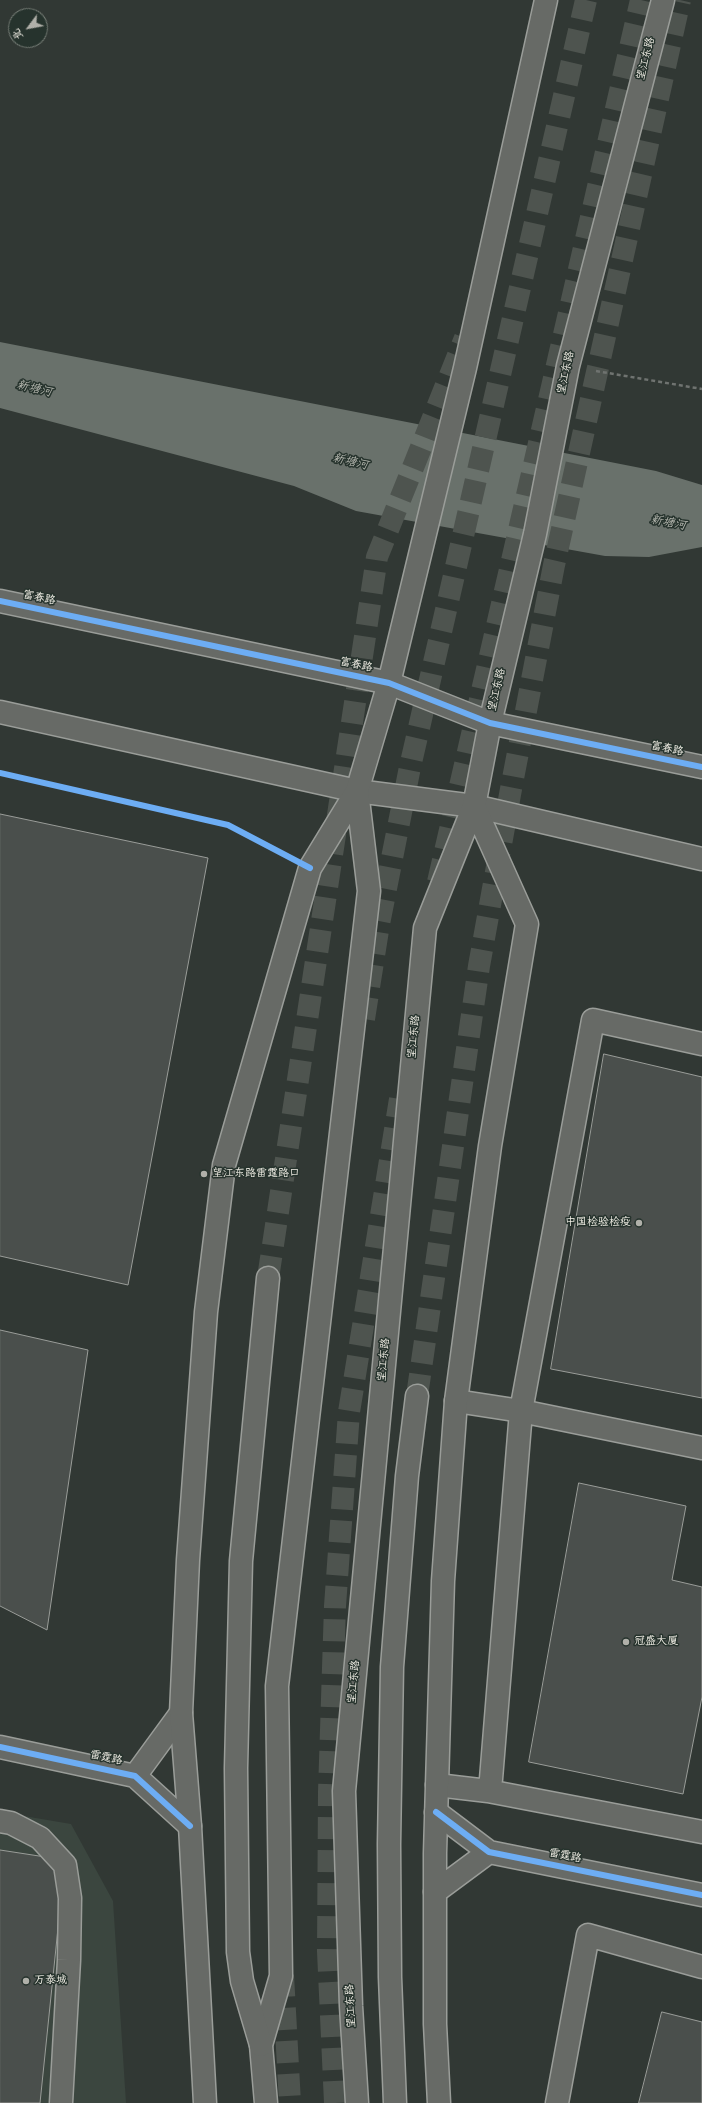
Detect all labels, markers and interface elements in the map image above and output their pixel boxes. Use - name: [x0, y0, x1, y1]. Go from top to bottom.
- north arrow: [8, 8, 48, 48]
- text: 北: [11, 26, 27, 42]
- street label: 望江东路: [635, 36, 659, 82]
- street label: 望江东路: [556, 350, 578, 396]
- water label: 新塘河: [15, 379, 53, 401]
- water label: 新塘河: [331, 452, 369, 474]
- water label: 新塘河: [649, 513, 687, 535]
- street label: 富春路: [21, 589, 57, 609]
- street label: 富春路: [338, 656, 374, 676]
- street label: 望江东路: [487, 667, 509, 713]
- street label: 富春路: [649, 740, 685, 760]
- street label: 望江东路: [407, 1015, 423, 1059]
- place label: 望江东路雷霆路口: [212, 1167, 300, 1181]
- marker: 望江东路雷霆路口: [199, 1169, 209, 1179]
- place label: 中国检验检疫: [565, 1216, 631, 1230]
- marker: 中国检验检疫: [634, 1218, 644, 1228]
- street label: 望江东路: [377, 1338, 393, 1382]
- place label: 冠盛大厦: [634, 1635, 678, 1649]
- marker: 冠盛大厦: [621, 1637, 631, 1647]
- street label: 望江东路: [347, 1660, 363, 1704]
- street label: 雷霆路: [88, 1749, 124, 1769]
- street label: 雷霆路: [548, 1847, 582, 1867]
- place label: 万泰城: [34, 1974, 67, 1988]
- marker: 万泰城: [21, 1976, 31, 1986]
- street label: 望江东路: [344, 1984, 360, 2028]

